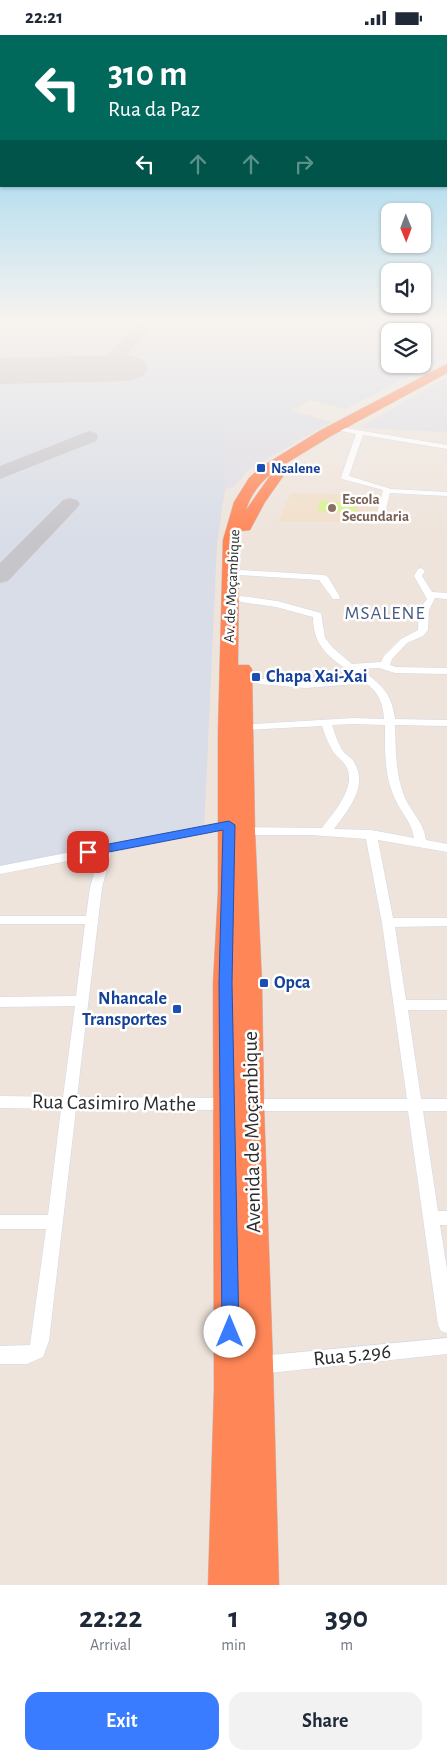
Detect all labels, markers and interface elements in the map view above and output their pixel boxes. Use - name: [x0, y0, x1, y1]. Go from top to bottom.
- text: 22:21: [25, 8, 63, 27]
- icon: left: [25, 55, 90, 120]
- text: 310 m: [108, 57, 187, 92]
- text: Rua da Paz: [108, 98, 200, 120]
- icon: left: [131, 150, 159, 178]
- icon: ahead: [184, 150, 212, 178]
- icon: ahead: [237, 150, 265, 178]
- icon: right: [290, 150, 318, 178]
- north arrow: [381, 203, 431, 253]
- map controls: [381, 203, 431, 373]
- button: sound: [381, 263, 431, 313]
- button: layers: [381, 323, 431, 373]
- place label: Nsalene: [271, 461, 320, 476]
- marker: Nsalene: [255, 462, 267, 474]
- place label: Escola Secundaria: [342, 492, 409, 524]
- marker: Escola Secundaria: [326, 502, 338, 514]
- street label: Av. de Moçambique: [222, 529, 242, 643]
- district label: MSALENE: [344, 604, 426, 623]
- place label: Chapa Xai-Xai: [266, 668, 368, 686]
- marker: Chapa Xai-Xai: [250, 671, 262, 683]
- pin: [67, 831, 109, 873]
- icon: arrive: [74, 838, 102, 866]
- place label: Opca: [274, 974, 311, 992]
- marker: Opca: [258, 977, 270, 989]
- place label: Nhancale Transportes: [82, 990, 167, 1029]
- marker: Nhancale Transportes: [171, 1003, 183, 1015]
- street label: Avenida de Moçambique: [240, 1031, 264, 1233]
- street label: Rua Casimiro Mathe: [32, 1091, 196, 1115]
- position arrow: [203, 1305, 255, 1357]
- street label: Rua 5.296: [312, 1340, 392, 1370]
- text: 22:22: [79, 1603, 142, 1633]
- text: 1: [228, 1603, 239, 1633]
- text: 390: [325, 1603, 368, 1633]
- text: Arrival: [90, 1637, 131, 1653]
- text: min: [221, 1637, 246, 1653]
- text: m: [340, 1637, 353, 1653]
- button: Exit: [25, 1692, 219, 1750]
- button: Share: [229, 1692, 422, 1750]

